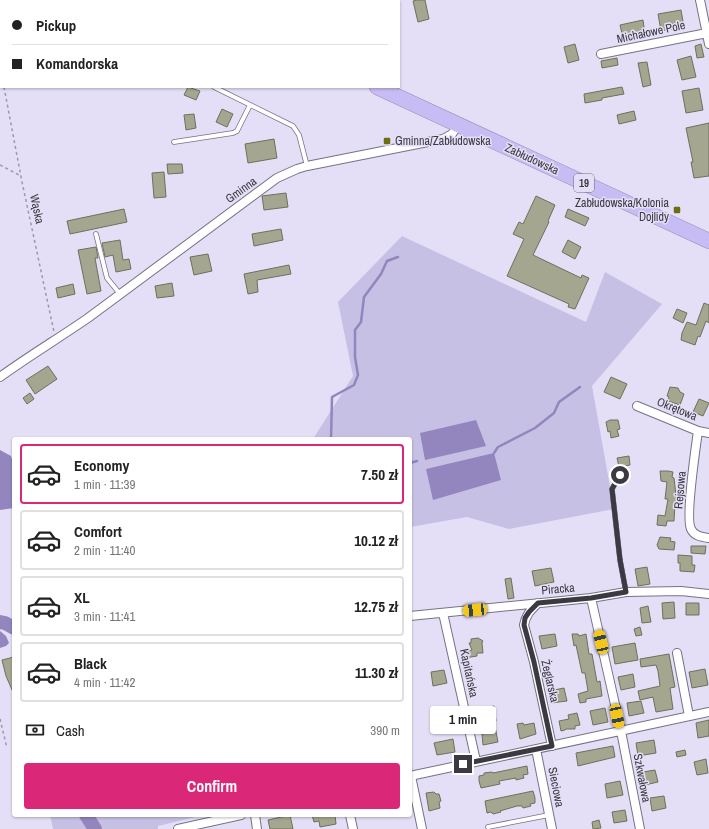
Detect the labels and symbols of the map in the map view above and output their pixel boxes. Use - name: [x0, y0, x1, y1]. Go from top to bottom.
- street label: Michałowe Pole: [615, 17, 687, 47]
- place label: Gminna/Zabłudowska: [395, 133, 491, 149]
- marker: Gminna/Zabłudowska: [382, 136, 392, 146]
- street label: Zabłudowska: [502, 139, 562, 179]
- street label: Gminna: [222, 173, 260, 207]
- road number: 19: [574, 174, 594, 192]
- street label: Wąska: [26, 193, 48, 226]
- place label: Zabłudowska/Kolonia Dojlidy: [575, 195, 670, 225]
- marker: Zabłudowska/Kolonia Dojlidy: [672, 205, 682, 215]
- street label: Okrętowa: [654, 394, 700, 425]
- route start: [611, 466, 629, 484]
- street label: Rejsowa: [670, 470, 690, 509]
- street label: Piracka: [541, 580, 576, 598]
- car: [462, 603, 488, 617]
- car: [592, 629, 610, 655]
- street label: Kapitańska: [456, 647, 482, 699]
- street label: Żeglarska: [537, 658, 563, 704]
- car: [609, 703, 625, 729]
- callout: 1 min: [430, 706, 496, 734]
- street label: Szkwałowa: [629, 752, 655, 804]
- route end: [454, 755, 472, 773]
- street label: Sieciowa: [544, 766, 568, 809]

